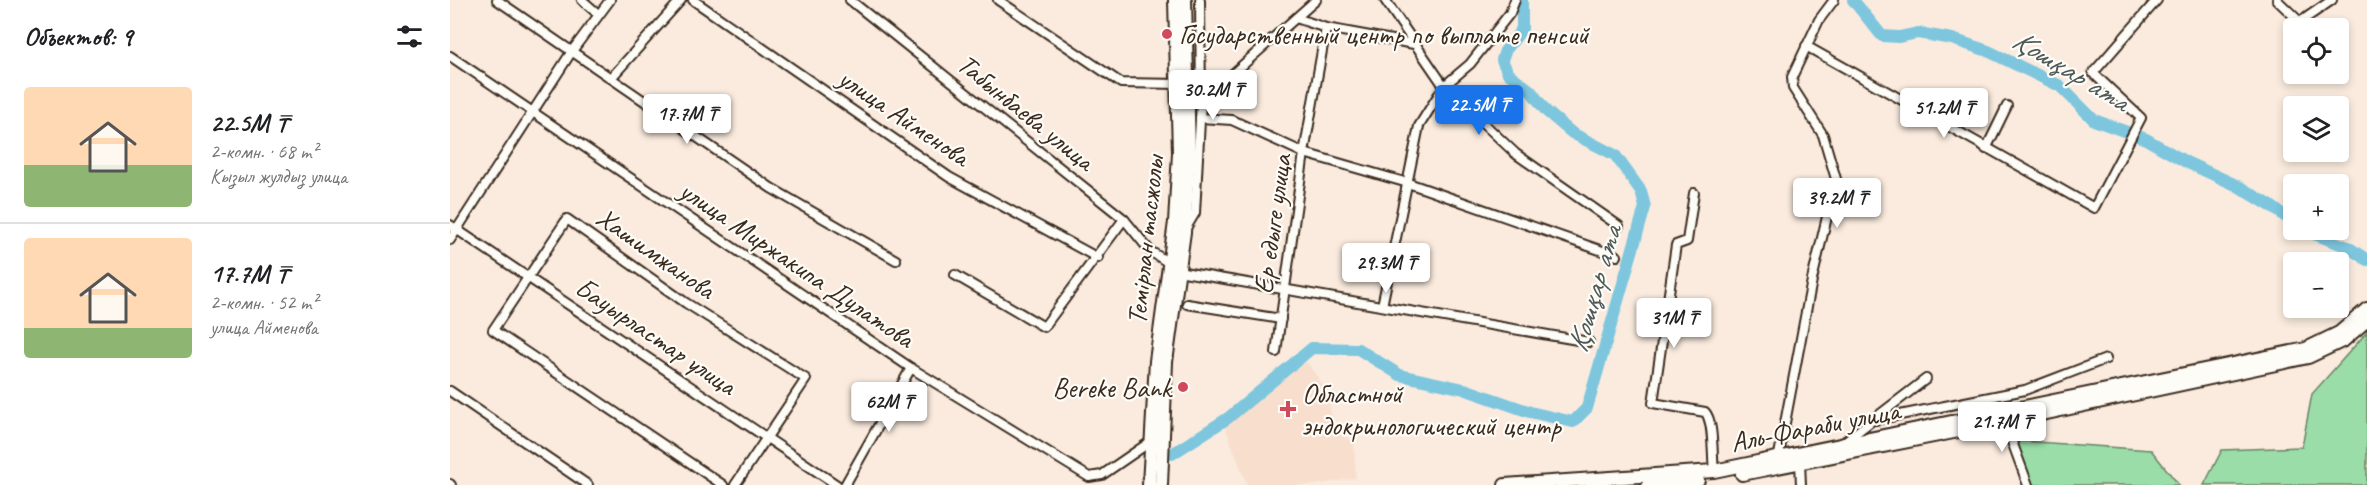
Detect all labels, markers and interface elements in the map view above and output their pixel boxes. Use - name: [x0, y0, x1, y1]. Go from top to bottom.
- place label: Государственный центр по выплате пенсий: [1179, 17, 1590, 52]
- map controls: [2283, 18, 2349, 318]
- button: locate: [2283, 18, 2349, 84]
- text: Объектов: 9: [24, 20, 132, 53]
- icon: filters: [393, 20, 426, 53]
- water label: Қошқар ата: [2006, 20, 2139, 121]
- marker: Государственный центр по выплате пенсий: [1160, 27, 1174, 41]
- street label: Табынбаева улица: [950, 46, 1104, 179]
- street label: улица Айменова: [830, 59, 978, 175]
- pin: 30.2M ₸: [1158, 70, 1268, 121]
- text: 30.2M ₸: [1183, 77, 1243, 102]
- pin: 22.5M ₸: [1424, 85, 1534, 136]
- pin: 51.2M ₸: [1889, 88, 1999, 139]
- text: 22.5M ₸: [1449, 92, 1509, 117]
- pin: 17.7M ₸: [632, 94, 742, 145]
- text: 51.2M ₸: [1914, 95, 1974, 120]
- button: layers: [2283, 96, 2349, 162]
- text: 17.7M ₸: [657, 101, 717, 126]
- text: 22.5M ₸: [210, 106, 288, 139]
- icon: home: [72, 111, 144, 183]
- text: 2-комн. · 68 m²: [210, 139, 318, 164]
- street label: Ер едыге улица: [1245, 150, 1299, 296]
- street label: Темірлан тасжолы: [1119, 152, 1172, 326]
- text: Кызыл жулдыз улица: [210, 164, 347, 189]
- street label: улица Миржакипа Дулатова: [671, 171, 922, 356]
- button: +: [2283, 174, 2349, 240]
- pin: 39.2M ₸: [1782, 178, 1892, 229]
- text: 39.2M ₸: [1807, 185, 1867, 210]
- street label: Хашимжанова: [590, 199, 724, 308]
- water label: Қошқар ата: [1558, 218, 1631, 356]
- pin: 29.3M ₸: [1331, 243, 1441, 294]
- text: 29.3M ₸: [1356, 250, 1416, 275]
- button: −: [2283, 252, 2349, 318]
- text: 17.7M ₸: [210, 257, 288, 290]
- icon: home: [72, 262, 144, 334]
- street label: Бауырластар улица: [569, 269, 745, 404]
- text: 2-комн. · 52 m²: [210, 290, 318, 315]
- pin: 31M ₸: [1632, 298, 1716, 349]
- text: 31M ₸: [1650, 305, 1698, 330]
- text: улица Айменова: [210, 315, 318, 340]
- place label: Bereke Bank: [1052, 370, 1174, 405]
- place label: Областной эндокринологический центр: [1302, 376, 1562, 443]
- marker: Bereke Bank: [1176, 380, 1190, 394]
- pin: 62M ₸: [847, 382, 931, 433]
- text: 62M ₸: [865, 389, 913, 414]
- street label: Аль-Фараби улица: [1728, 392, 1905, 459]
- marker: Областной эндокринологический центр: [1279, 400, 1297, 418]
- pin: 21.7M ₸: [1947, 402, 2057, 453]
- text: 21.7M ₸: [1972, 409, 2032, 434]

